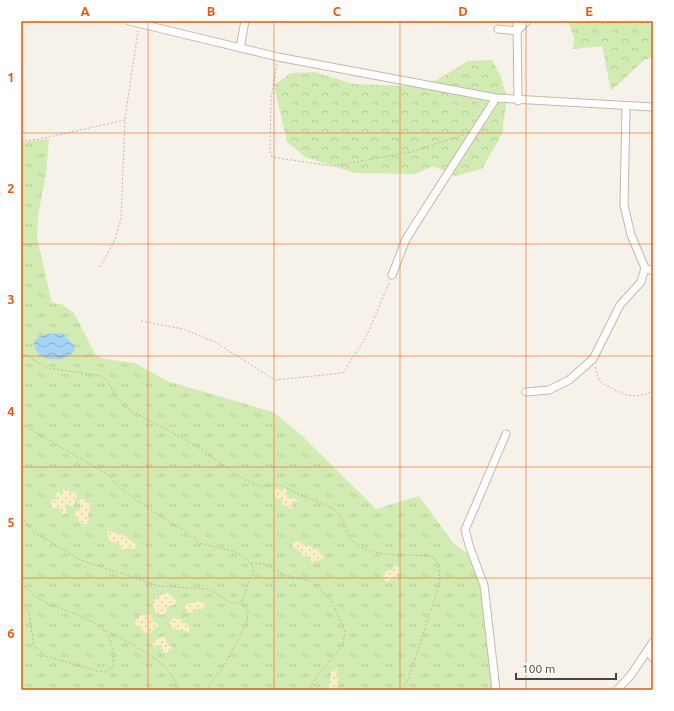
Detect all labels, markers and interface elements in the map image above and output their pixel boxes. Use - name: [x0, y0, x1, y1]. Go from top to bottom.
- text: A: [80, 4, 90, 18]
- text: B: [207, 4, 216, 18]
- text: C: [333, 4, 342, 18]
- text: D: [458, 4, 468, 18]
- text: E: [585, 4, 593, 18]
- text: 1: [7, 70, 15, 84]
- text: 2: [7, 181, 15, 195]
- text: 3: [7, 292, 15, 306]
- text: 4: [7, 404, 15, 418]
- text: 5: [7, 515, 15, 529]
- text: 6: [7, 626, 15, 640]
- scale bar: [516, 655, 616, 681]
- text: 100 m: [522, 662, 555, 675]

